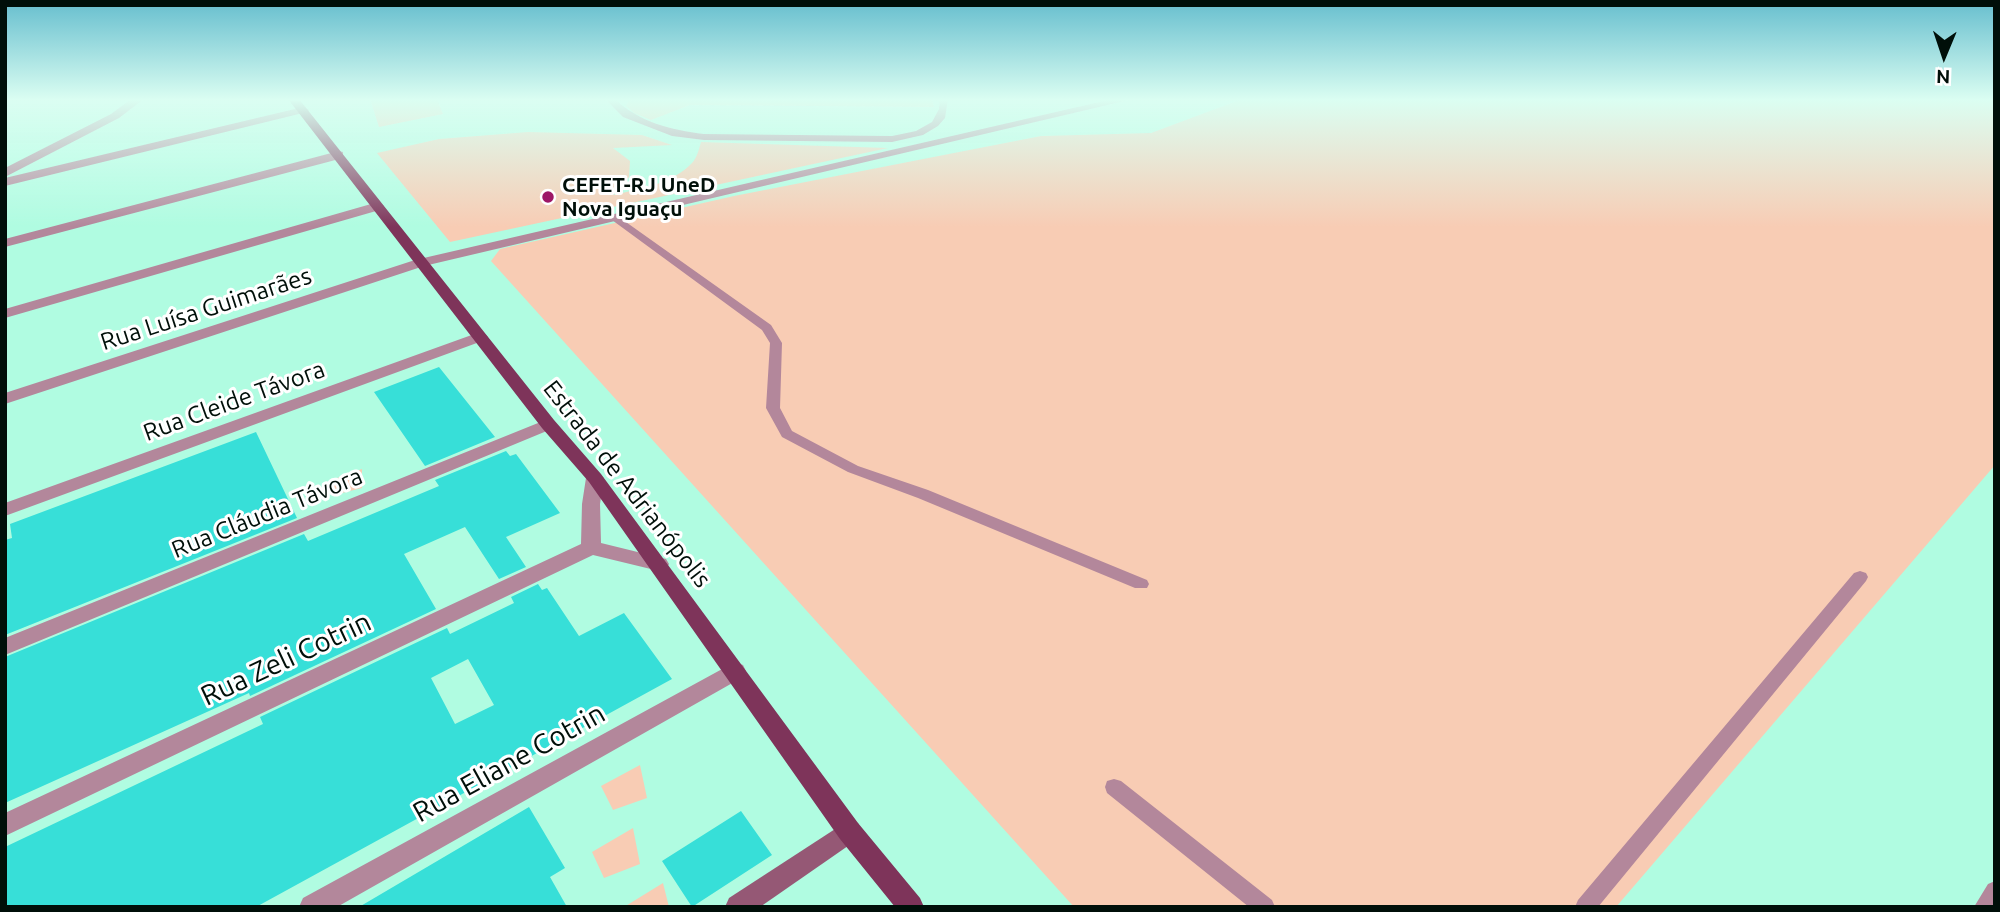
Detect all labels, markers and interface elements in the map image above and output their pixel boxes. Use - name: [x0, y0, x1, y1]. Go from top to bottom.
- north arrow: [1909, 21, 1979, 91]
- text: N: [1936, 66, 1951, 88]
- place label: CEFET-RJ UneD Nova Iguaçu: [562, 172, 715, 222]
- marker: CEFET-RJ UneD Nova Iguaçu: [540, 189, 556, 205]
- street label: Rua Luísa Guimarães: [97, 261, 315, 357]
- street label: Rua Cleide Távora: [139, 355, 329, 447]
- street label: Estrada de Adrianópolis: [537, 375, 717, 593]
- street label: Rua Cláudia Távora: [167, 462, 367, 564]
- street label: Rua Zeli Cotrin: [196, 605, 376, 713]
- street label: Rua Eliane Cotrin: [407, 696, 611, 830]

